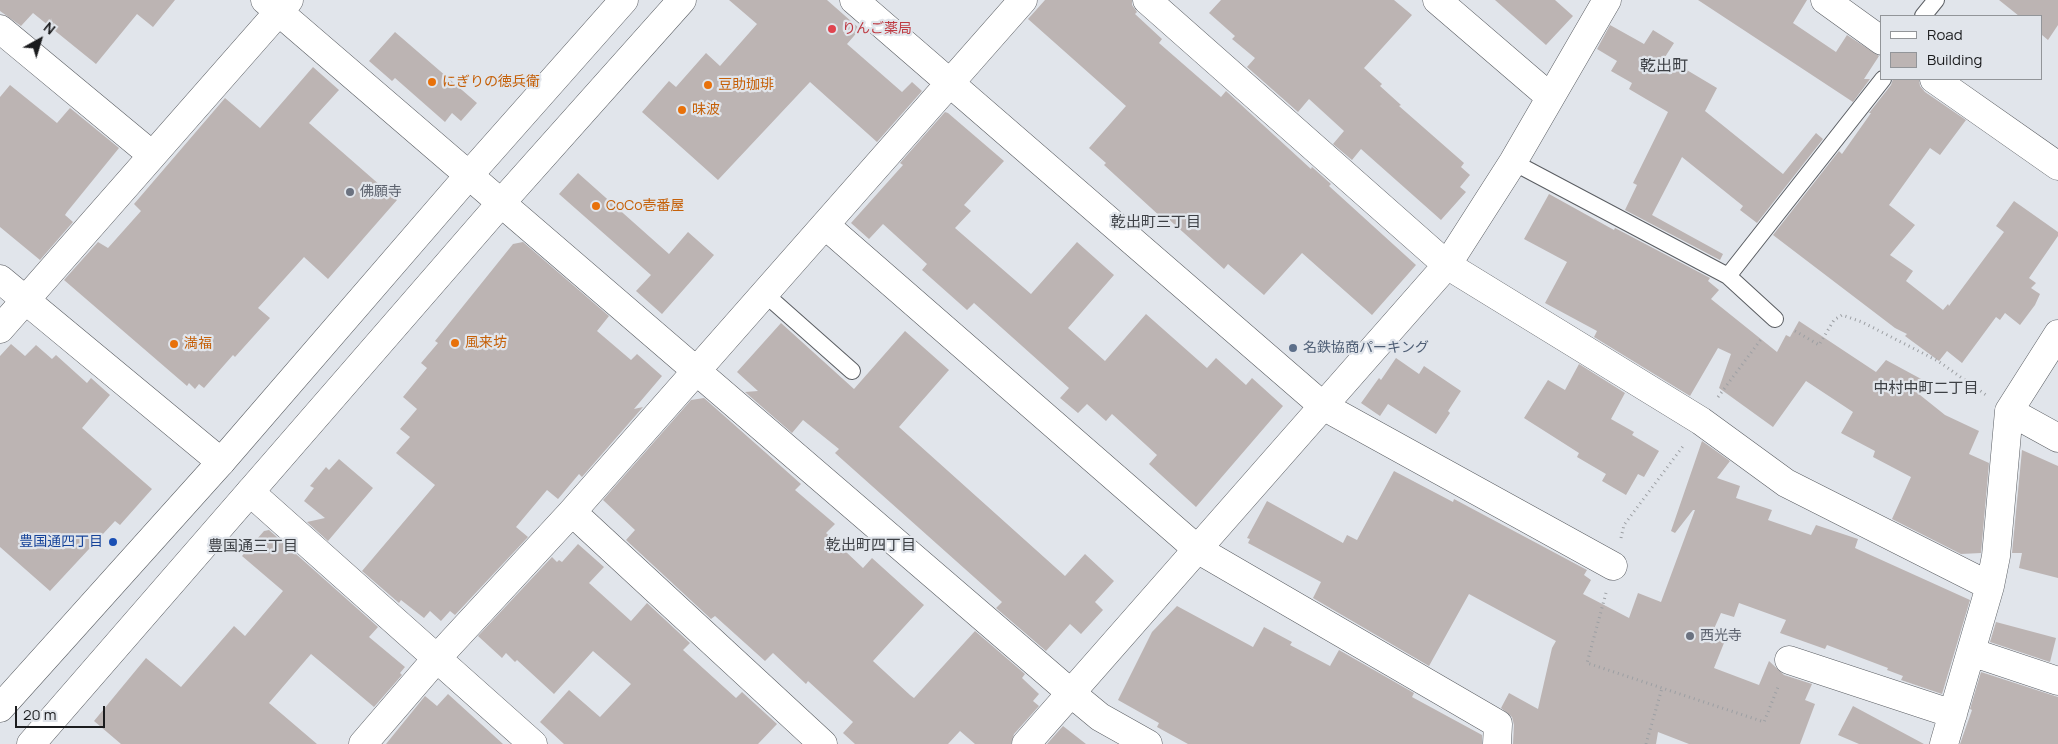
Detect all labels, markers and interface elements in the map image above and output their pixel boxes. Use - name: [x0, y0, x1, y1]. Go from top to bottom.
- north arrow: [15, 15, 65, 65]
- legend: [1880, 15, 2043, 80]
- text: N: [40, 17, 60, 39]
- place label: りんご薬局: [842, 21, 912, 37]
- marker: りんご薬局: [826, 23, 838, 35]
- text: Road: [1927, 24, 1963, 45]
- text: Building: [1927, 49, 1982, 70]
- district label: 乾出町: [1640, 57, 1688, 77]
- place label: にぎりの徳兵衛: [442, 74, 540, 90]
- marker: にぎりの徳兵衛: [426, 76, 438, 88]
- place label: 豆助珈琲: [718, 77, 774, 93]
- marker: 豆助珈琲: [702, 79, 714, 91]
- place label: 味波: [692, 102, 720, 118]
- marker: 味波: [676, 104, 688, 116]
- place label: 佛願寺: [360, 184, 402, 200]
- marker: 佛願寺: [344, 186, 356, 198]
- place label: CoCo壱番屋: [606, 198, 685, 214]
- marker: CoCo壱番屋: [590, 200, 602, 212]
- district label: 乾出町三丁目: [1111, 214, 1201, 232]
- place label: 風来坊: [465, 335, 507, 351]
- place label: 満福: [184, 336, 212, 352]
- marker: 風来坊: [449, 337, 461, 349]
- marker: 満福: [168, 338, 180, 350]
- place label: 名鉄協商パーキング: [1303, 340, 1429, 356]
- marker: 名鉄協商パーキング: [1287, 342, 1299, 354]
- district label: 中村中町二丁目: [1874, 380, 1978, 398]
- place label: 豊国通四丁目: [19, 534, 103, 550]
- marker: 豊国通四丁目: [107, 536, 119, 548]
- district label: 乾出町四丁目: [826, 537, 916, 555]
- district label: 豊国通三丁目: [208, 538, 298, 556]
- place label: 西光寺: [1700, 628, 1742, 644]
- marker: 西光寺: [1684, 630, 1696, 642]
- scale bar: [18, 696, 108, 728]
- text: 20 m: [23, 704, 56, 725]

